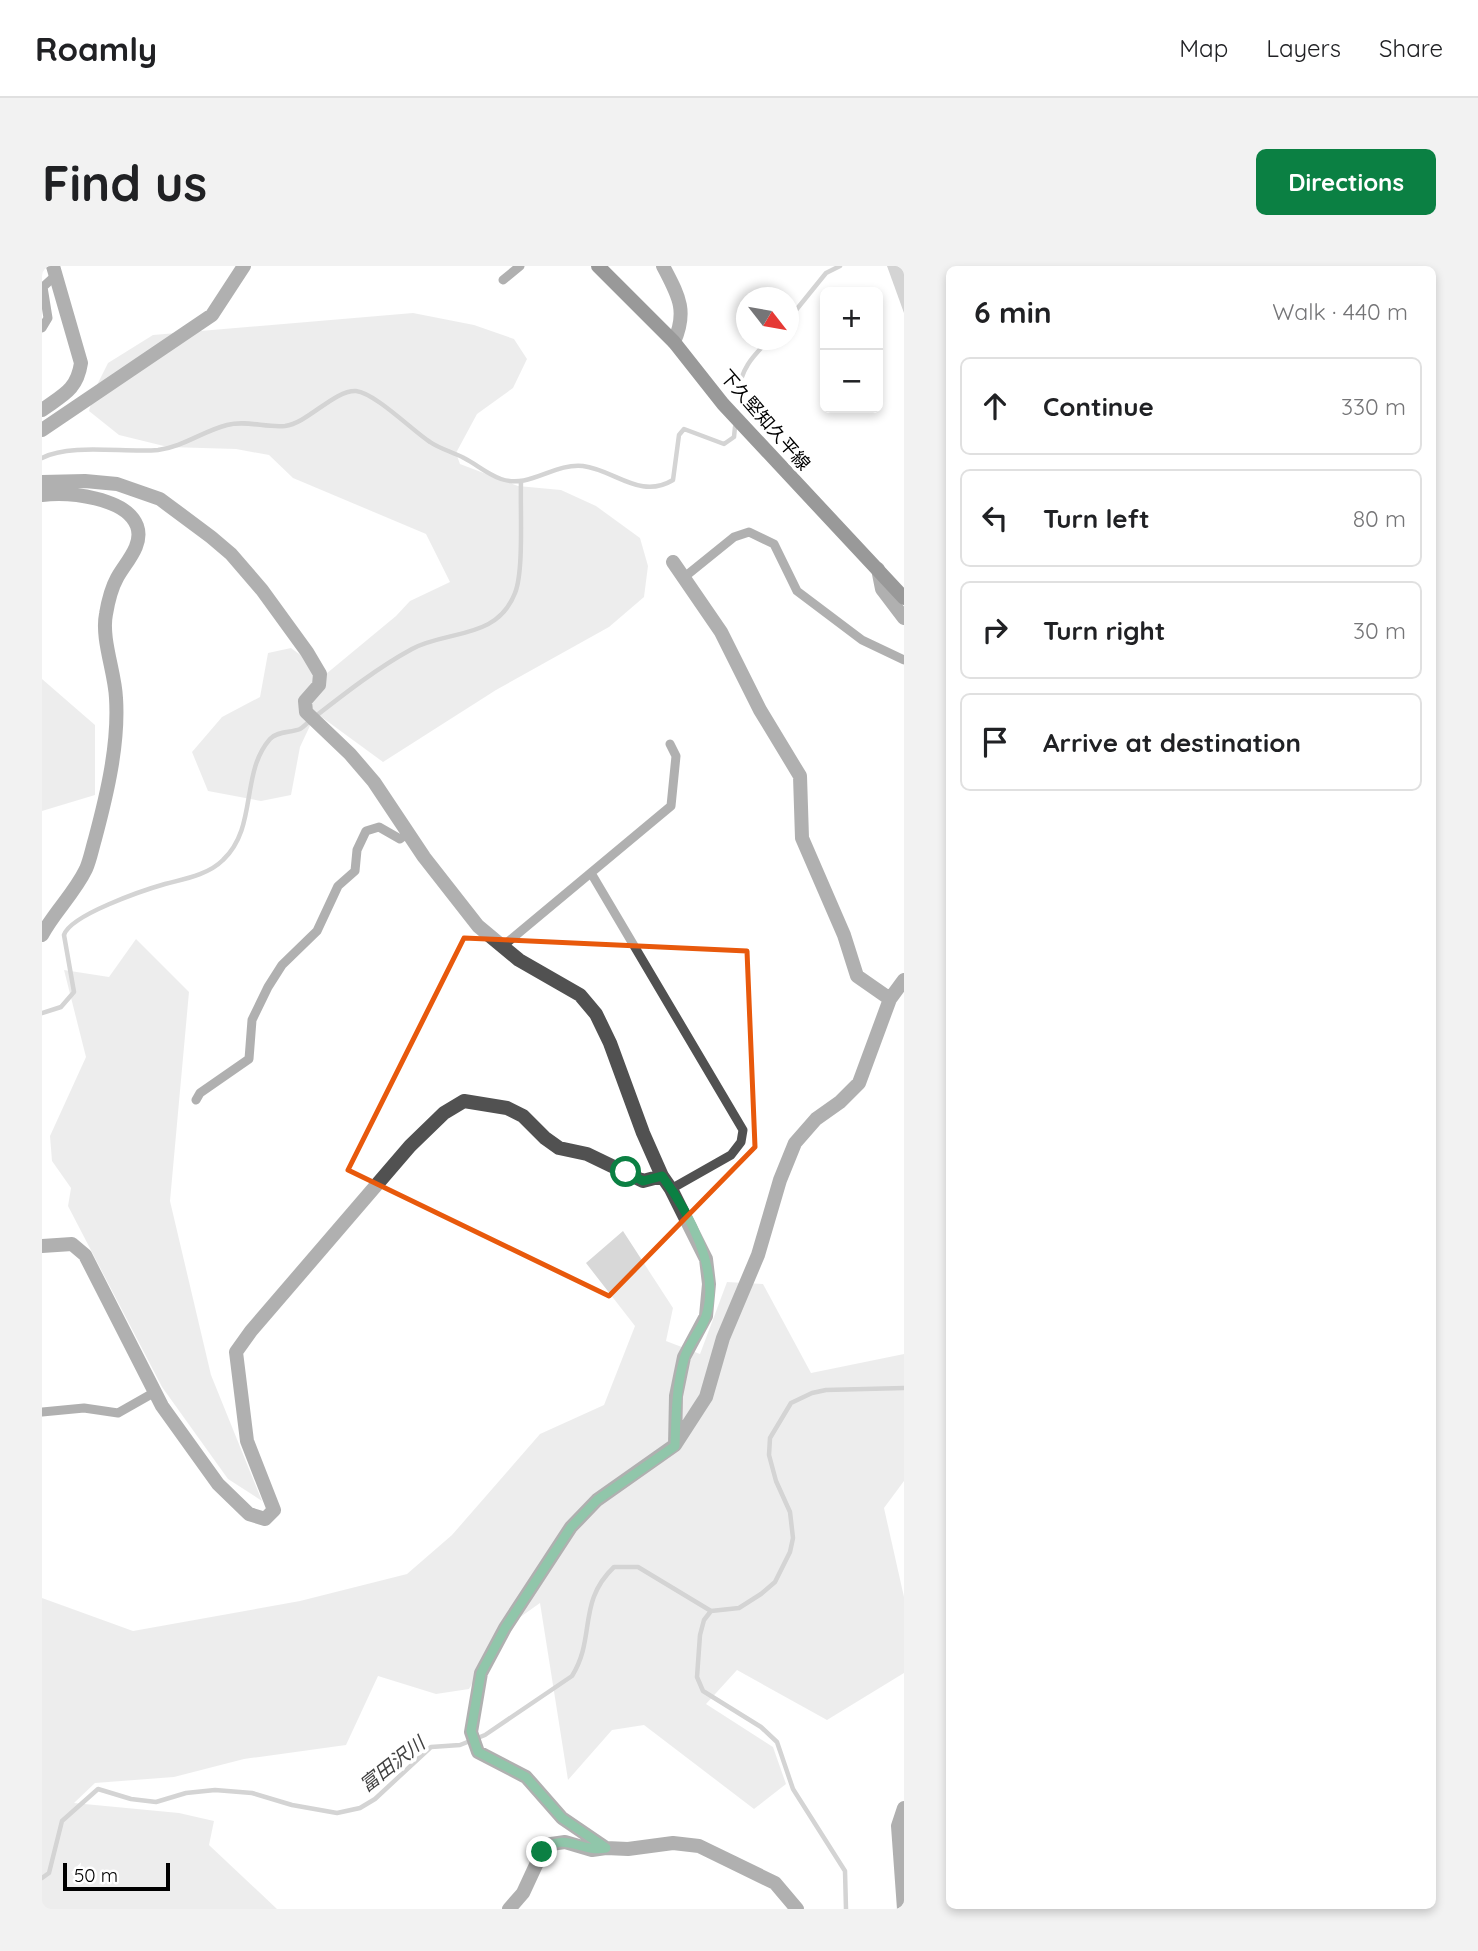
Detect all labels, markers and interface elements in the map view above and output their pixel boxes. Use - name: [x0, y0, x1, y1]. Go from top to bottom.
- text: Roamly: [35, 28, 157, 69]
- text: Map: [1179, 33, 1228, 63]
- text: Layers: [1266, 33, 1341, 63]
- text: Share: [1379, 33, 1443, 63]
- button: Directions: [1256, 149, 1436, 215]
- text: Find us: [42, 152, 207, 213]
- north arrow: [736, 287, 799, 350]
- map controls: [820, 287, 883, 413]
- button: +: [820, 287, 883, 350]
- text: 6 min: [974, 293, 1052, 331]
- text: Walk · 440 m: [1272, 297, 1408, 326]
- button: −: [820, 350, 883, 413]
- street label: 下久堅知久平線: [715, 365, 815, 475]
- icon: ahead: [976, 387, 1014, 425]
- text: Continue: [1043, 390, 1154, 423]
- text: 330 m: [1341, 392, 1406, 421]
- icon: left: [976, 499, 1014, 537]
- text: Turn left: [1043, 502, 1150, 535]
- text: 80 m: [1353, 504, 1406, 533]
- icon: right: [976, 611, 1014, 649]
- text: Turn right: [1043, 614, 1165, 647]
- text: 30 m: [1353, 616, 1406, 645]
- icon: arrive: [976, 723, 1014, 761]
- text: Arrive at destination: [1043, 726, 1301, 759]
- route start: [610, 1156, 641, 1187]
- water label: 富田沢川: [355, 1730, 431, 1797]
- route end: [526, 1836, 557, 1867]
- scale bar: [63, 1860, 170, 1892]
- text: 50 m: [74, 1863, 118, 1887]

